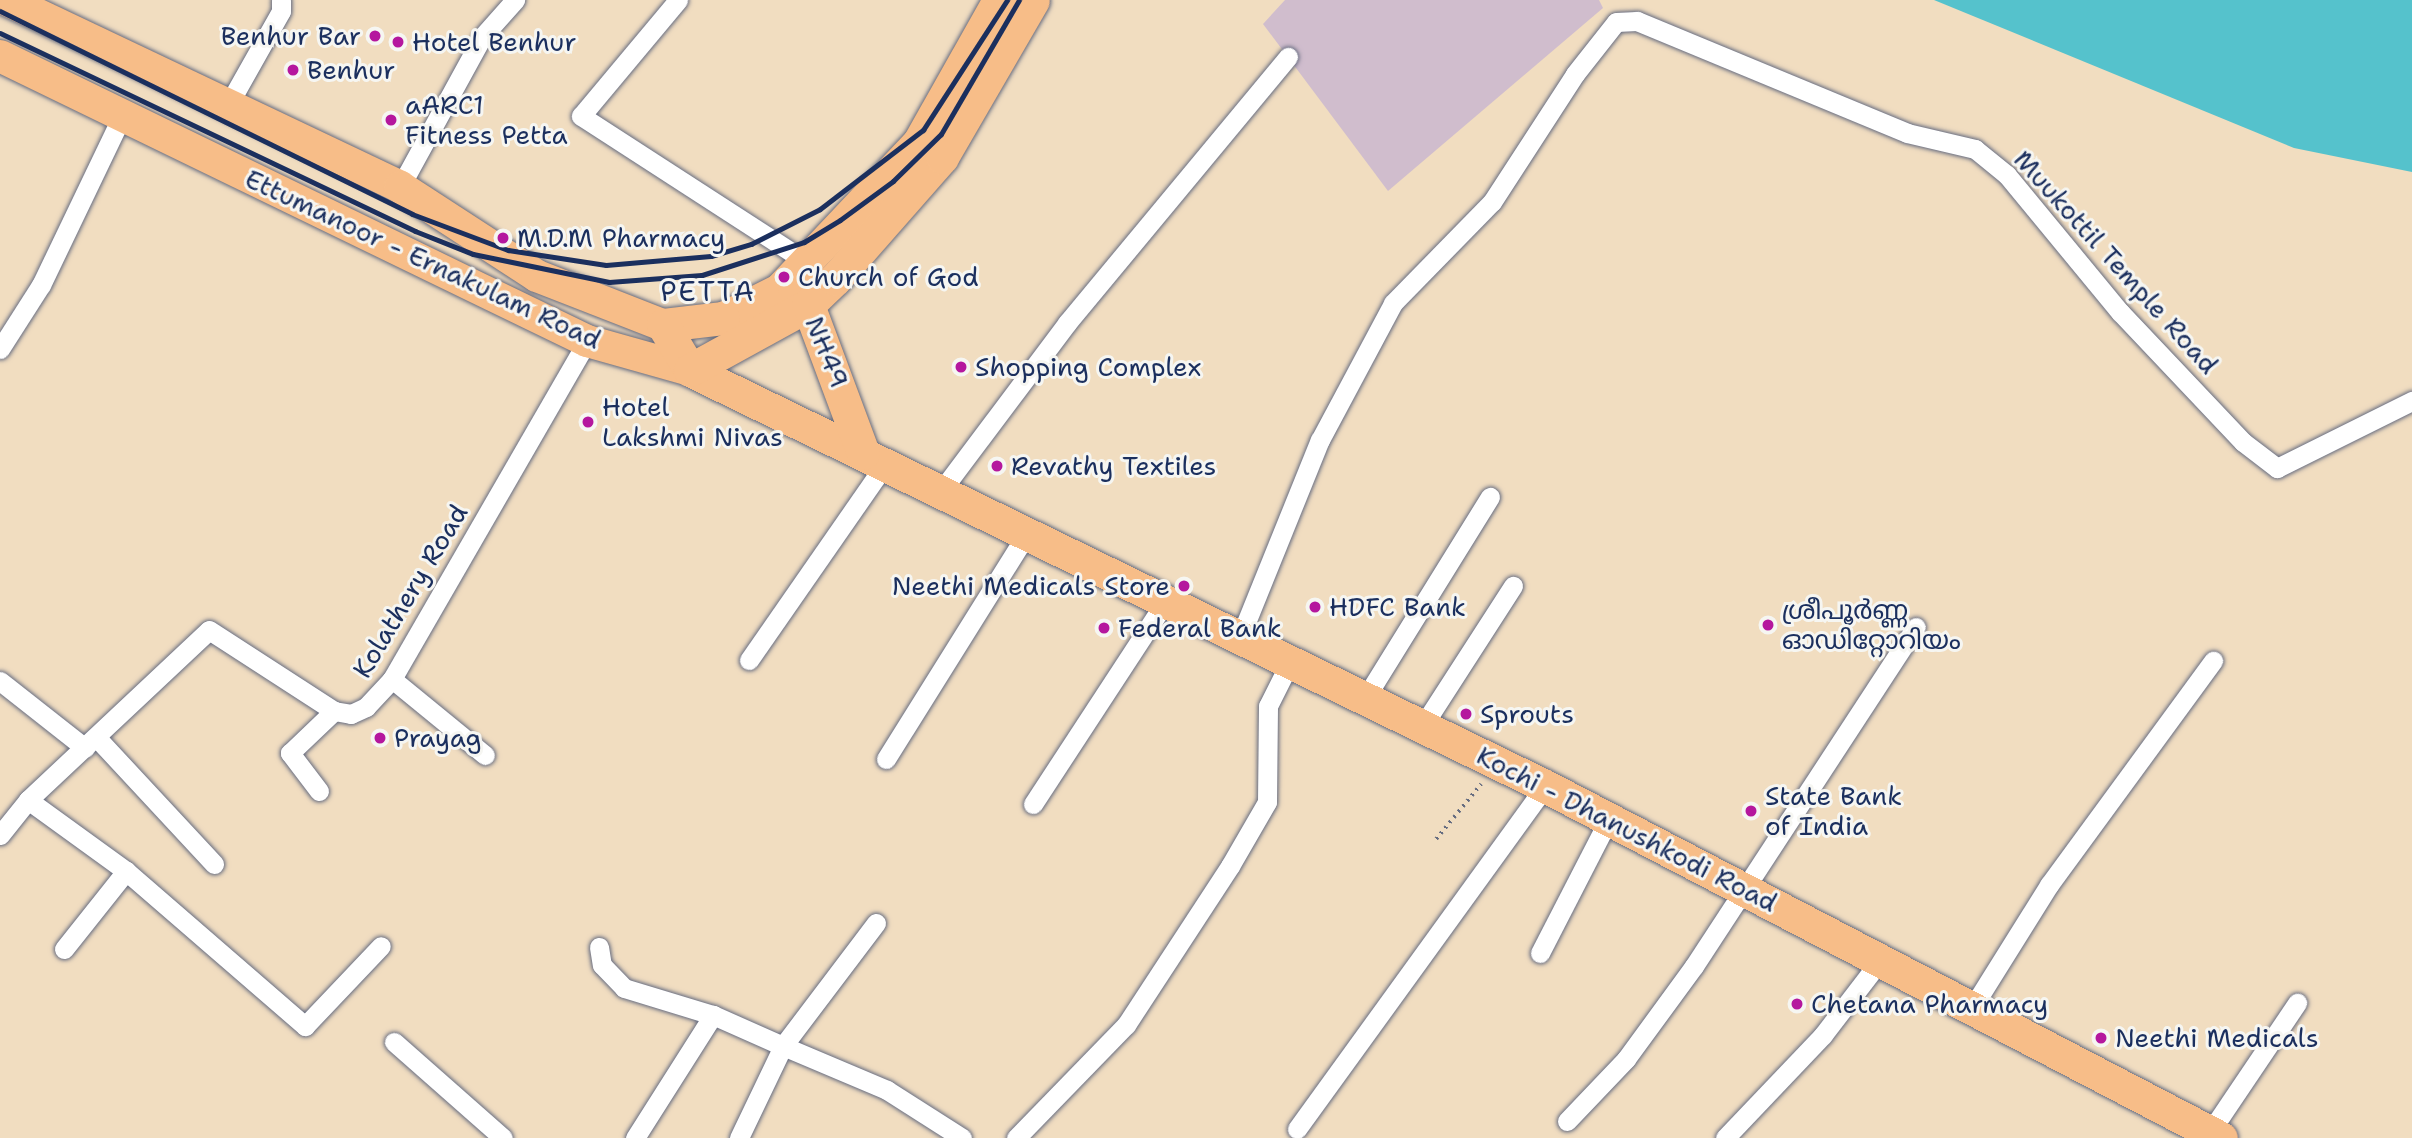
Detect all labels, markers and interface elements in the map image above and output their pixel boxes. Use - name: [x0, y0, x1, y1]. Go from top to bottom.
- place label: Benhur Bar: [221, 20, 361, 52]
- place label: Hotel Benhur: [412, 26, 577, 58]
- marker: Benhur Bar: [367, 28, 383, 44]
- marker: Hotel Benhur: [390, 34, 406, 50]
- place label: Benhur: [307, 54, 395, 86]
- marker: Benhur: [285, 62, 301, 78]
- place label: aARC1 Fitness Petta: [405, 89, 568, 150]
- marker: aARC1 Fitness Petta: [383, 112, 399, 128]
- street label: Muukottil Temple Road: [2007, 144, 2225, 380]
- street label: Ettumanoor - Ernakulam Road: [240, 163, 606, 355]
- place label: M.D.M Pharmacy: [517, 222, 725, 254]
- marker: M.D.M Pharmacy: [495, 230, 511, 246]
- place label: Church of God: [798, 261, 979, 293]
- marker: Church of God: [776, 269, 792, 285]
- district label: PETTA: [661, 274, 755, 308]
- street label: NH49: [799, 312, 855, 392]
- place label: Shopping Complex: [975, 351, 1201, 383]
- marker: Shopping Complex: [953, 359, 969, 375]
- place label: Hotel Lakshmi Nivas: [602, 391, 783, 452]
- marker: Hotel Lakshmi Nivas: [580, 414, 596, 430]
- place label: Revathy Textiles: [1011, 450, 1216, 482]
- marker: Revathy Textiles: [989, 458, 1005, 474]
- street label: Kolathery Road: [346, 499, 474, 683]
- place label: Neethi Medicals Store: [892, 570, 1170, 602]
- marker: Neethi Medicals Store: [1176, 578, 1192, 594]
- place label: HDFC Bank: [1329, 591, 1466, 623]
- place label: ശ്രീപൂർണ്ണ ഓഡിറ്റോറിയം: [1782, 594, 1961, 656]
- marker: HDFC Bank: [1307, 599, 1323, 615]
- place label: Federal Bank: [1118, 612, 1282, 644]
- marker: ശ്രീപൂർണ്ണ ഓഡിറ്റോറിയം: [1760, 617, 1776, 633]
- marker: Federal Bank: [1096, 620, 1112, 636]
- place label: Sprouts: [1480, 698, 1574, 730]
- marker: Sprouts: [1458, 706, 1474, 722]
- place label: Prayag: [394, 722, 482, 754]
- marker: Prayag: [372, 730, 388, 746]
- street label: Kochi - Dhanushkodi Road: [1472, 740, 1782, 918]
- place label: State Bank of India: [1765, 780, 1902, 842]
- marker: State Bank of India: [1743, 803, 1759, 819]
- place label: Chetana Pharmacy: [1811, 988, 2048, 1020]
- marker: Chetana Pharmacy: [1789, 996, 1805, 1012]
- place label: Neethi Medicals: [2115, 1022, 2319, 1054]
- marker: Neethi Medicals: [2093, 1030, 2109, 1046]

